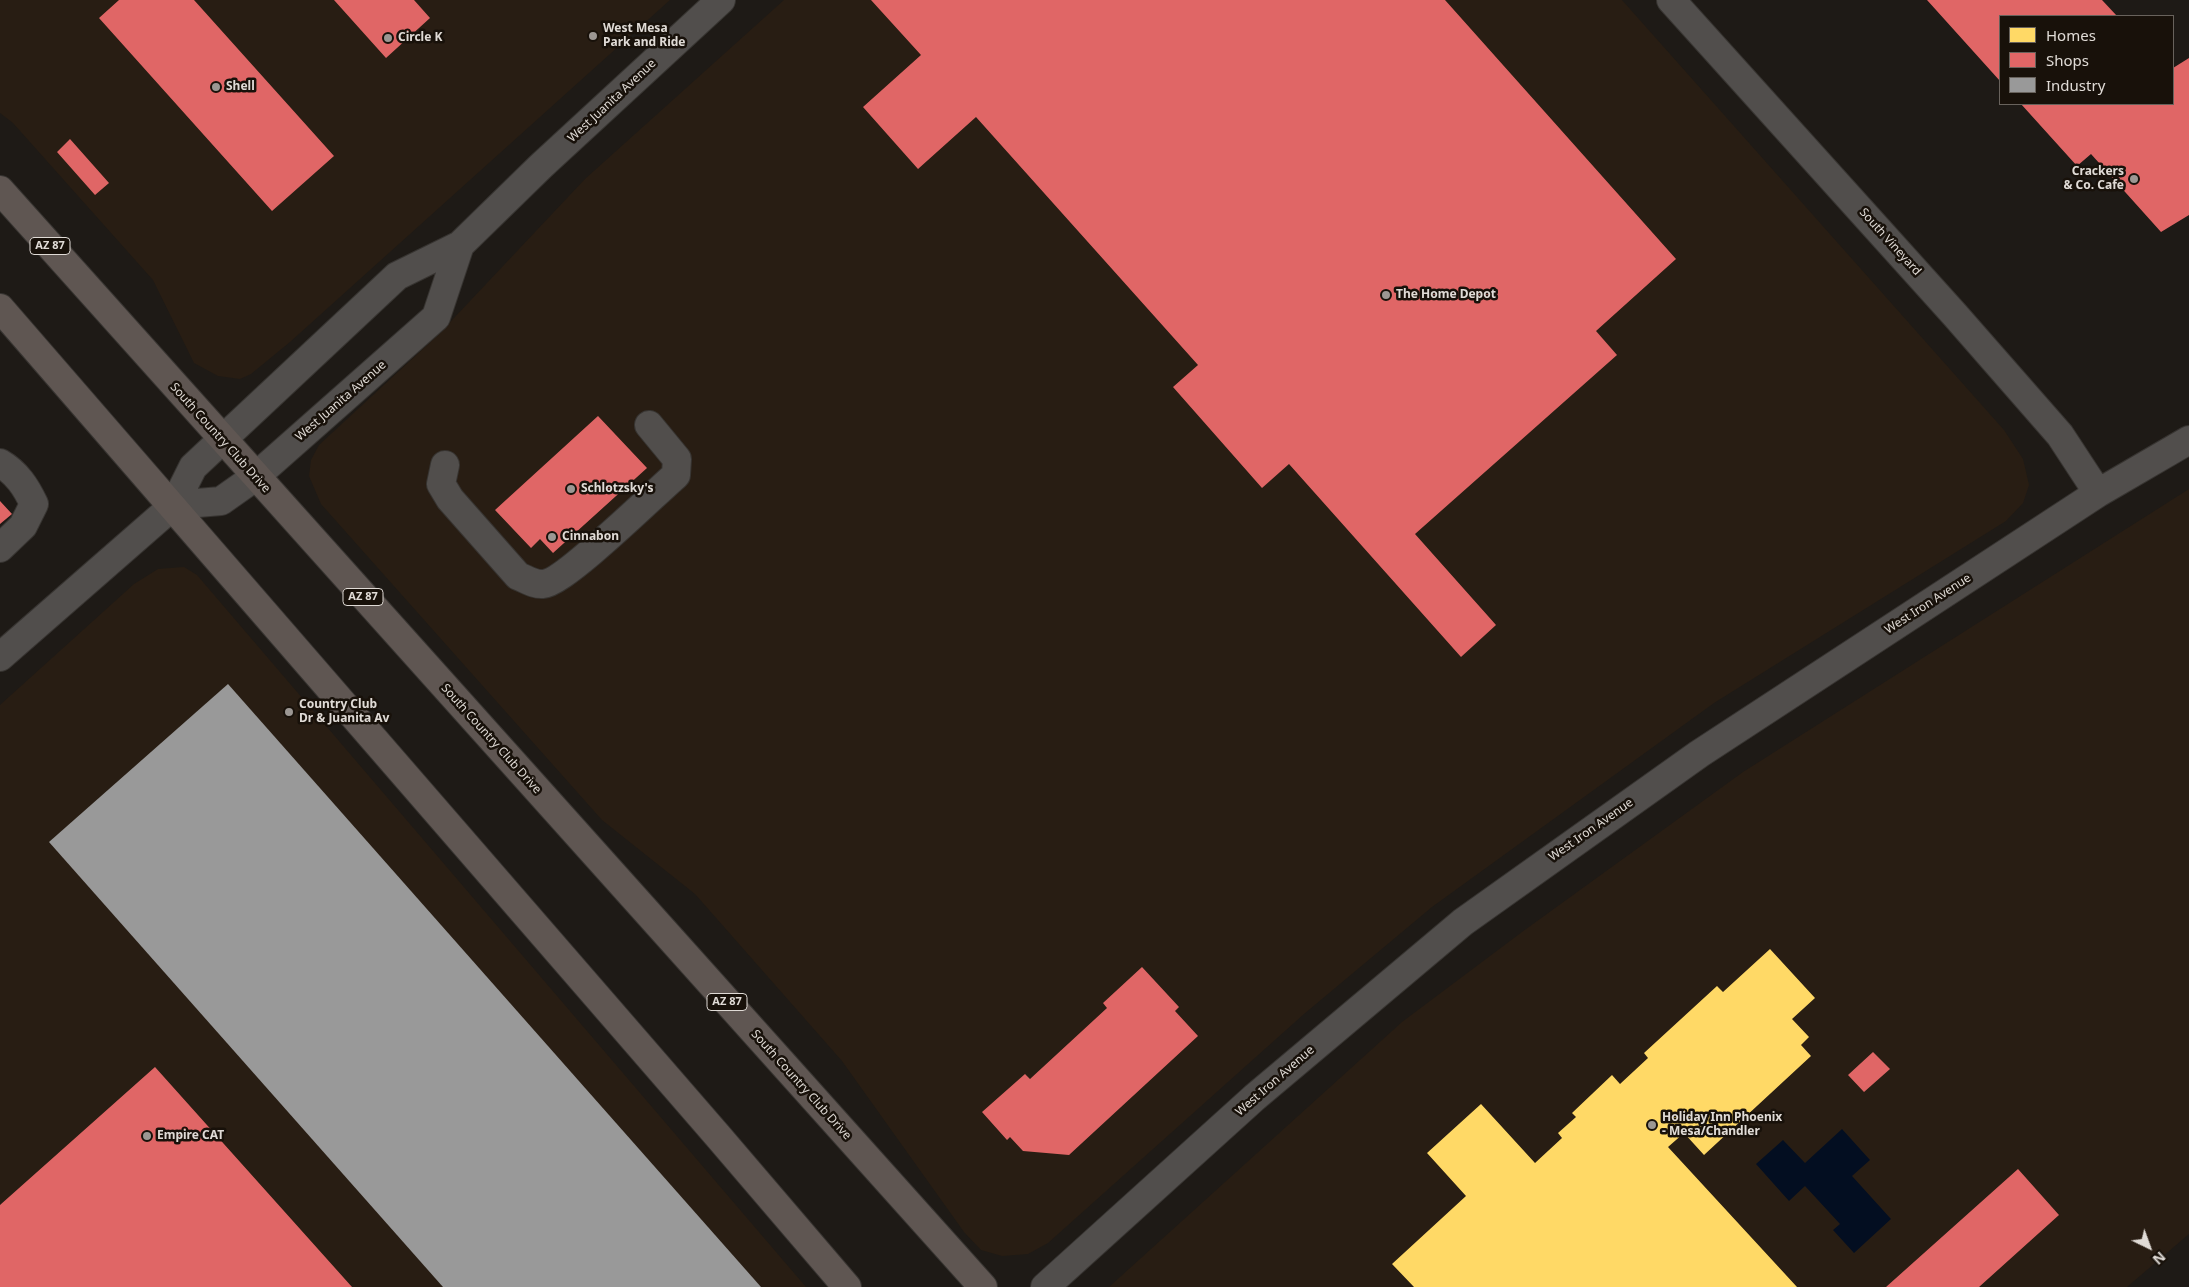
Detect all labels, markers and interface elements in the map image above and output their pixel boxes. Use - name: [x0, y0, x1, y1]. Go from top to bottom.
- legend: [1999, 15, 2174, 105]
- place label: West Mesa Park and Ride: [603, 22, 685, 50]
- text: Homes: [2046, 25, 2096, 45]
- marker: West Mesa Park and Ride: [587, 30, 599, 42]
- place label: Circle K: [398, 31, 442, 45]
- marker: Circle K: [382, 32, 394, 44]
- text: Shops: [2046, 50, 2089, 70]
- street label: West Juanita Avenue: [565, 56, 659, 146]
- text: Industry: [2046, 75, 2105, 95]
- place label: Shell: [226, 80, 255, 94]
- marker: Shell: [210, 81, 222, 93]
- place label: Crackers & Co. Cafe: [2063, 165, 2124, 193]
- marker: Crackers & Co. Cafe: [2128, 173, 2140, 185]
- street label: South Vineyard: [1856, 205, 1924, 279]
- road number: AZ 87: [30, 238, 70, 255]
- place label: The Home Depot: [1396, 288, 1496, 302]
- marker: The Home Depot: [1380, 289, 1392, 301]
- street label: West Juanita Avenue: [293, 358, 389, 444]
- street label: South Country Club Drive: [167, 380, 273, 496]
- place label: Schlotzsky's: [581, 482, 653, 496]
- marker: Schlotzsky's: [565, 483, 577, 495]
- place label: Cinnabon: [562, 530, 619, 544]
- marker: Cinnabon: [546, 531, 558, 543]
- street label: West Iron Avenue: [1882, 571, 1974, 637]
- road number: AZ 87: [343, 588, 383, 606]
- street label: South Country Club Drive: [438, 681, 544, 797]
- place label: Country Club Dr & Juanita Av: [299, 698, 389, 726]
- marker: Country Club Dr & Juanita Av: [283, 706, 295, 718]
- street label: West Iron Avenue: [1546, 796, 1636, 864]
- road number: AZ 87: [707, 994, 747, 1010]
- street label: South Country Club Drive: [748, 1027, 854, 1143]
- street label: West Iron Avenue: [1233, 1043, 1317, 1119]
- place label: Holiday Inn Phoenix - Mesa/Chandler: [1662, 1111, 1782, 1139]
- marker: Holiday Inn Phoenix - Mesa/Chandler: [1646, 1119, 1658, 1131]
- place label: Empire CAT: [157, 1129, 224, 1143]
- marker: Empire CAT: [141, 1130, 153, 1142]
- north arrow: [2124, 1222, 2174, 1272]
- text: N: [2149, 1248, 2170, 1269]

